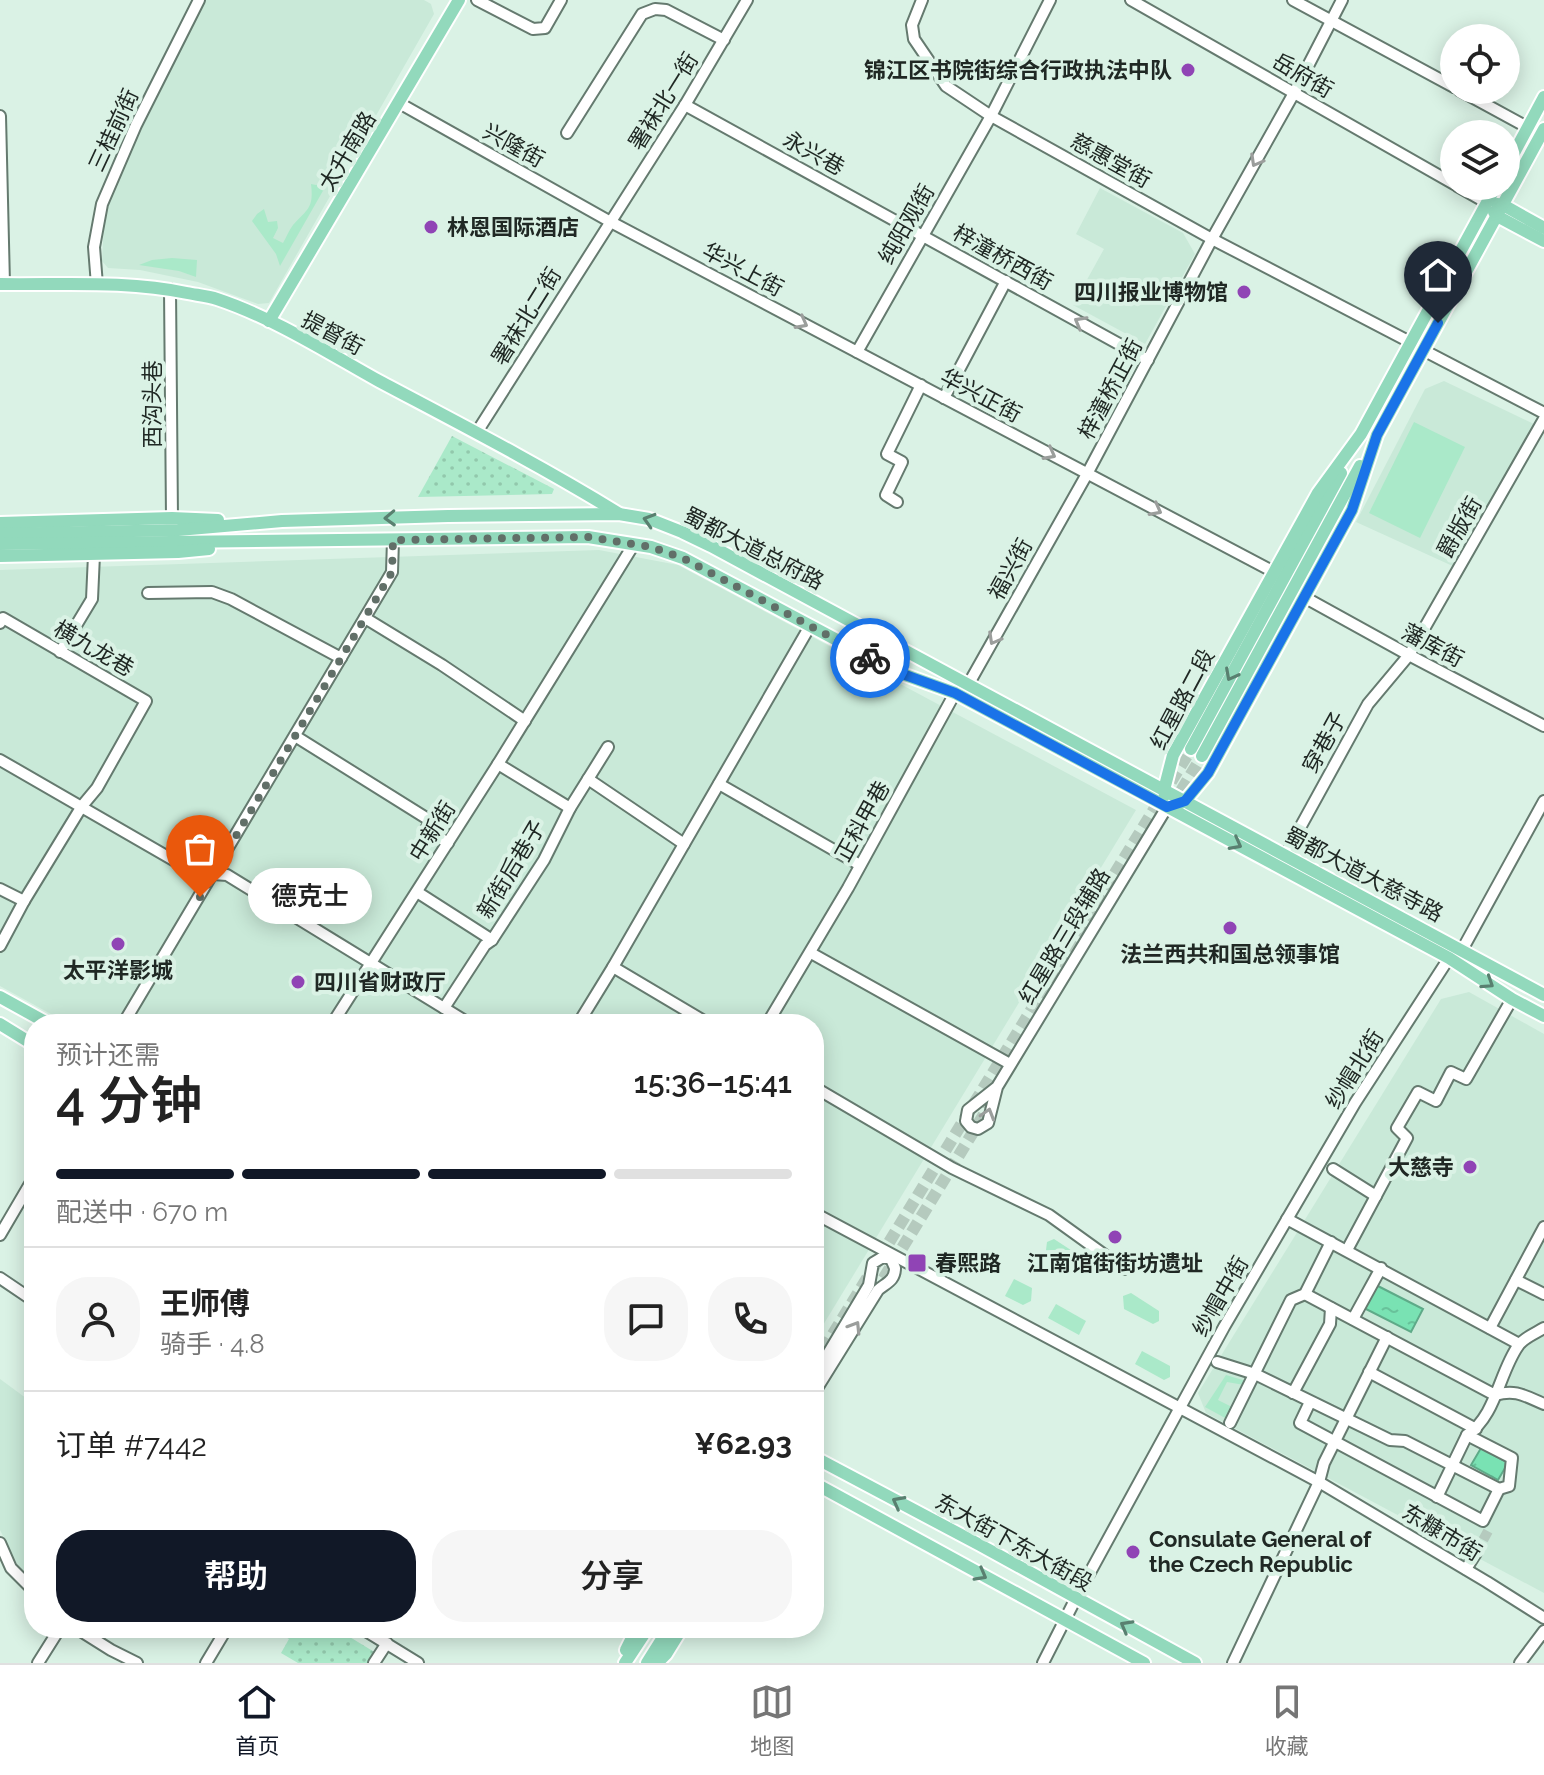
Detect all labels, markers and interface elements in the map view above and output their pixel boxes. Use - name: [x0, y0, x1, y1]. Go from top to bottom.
- map controls: [1440, 24, 1520, 200]
- button: locate: [1440, 24, 1520, 104]
- street label: 署袜北一街: [623, 47, 703, 155]
- street label: 岳府街: [1268, 47, 1338, 103]
- place label: 锦江区书院街综合行政执法中队: [864, 57, 1172, 83]
- marker: 锦江区书院街综合行政执法中队: [1179, 61, 1197, 79]
- street label: 三桂前街: [83, 85, 143, 175]
- street label: 太升南路: [313, 107, 381, 195]
- street label: 兴隆街: [479, 118, 549, 172]
- button: layers: [1440, 120, 1520, 200]
- street label: 永兴巷: [779, 126, 849, 180]
- street label: 慈惠堂街: [1066, 127, 1156, 193]
- one-way arrow: [1250, 152, 1266, 167]
- street label: 纯阳观街: [873, 179, 939, 269]
- place label: 林恩国际酒店: [447, 214, 579, 240]
- marker: 林恩国际酒店: [422, 218, 440, 236]
- street label: 梓潼桥西街: [949, 219, 1057, 295]
- street label: 华兴上街: [698, 237, 788, 301]
- pin: [1404, 241, 1472, 323]
- icon: home: [1416, 253, 1460, 297]
- street label: 署袜北二街: [486, 262, 566, 370]
- place label: 四川报业博物馆: [1074, 279, 1228, 305]
- marker: 四川报业博物馆: [1235, 283, 1253, 301]
- street label: 提督街: [298, 306, 368, 360]
- one-way arrow: [794, 313, 809, 328]
- one-way arrow: [1074, 316, 1088, 332]
- street label: 梓潼桥正街: [1073, 334, 1147, 444]
- street label: 西沟头巷: [139, 360, 165, 448]
- street label: 华兴正街: [936, 363, 1026, 427]
- one-way arrow: [1041, 444, 1056, 459]
- street label: 爵版街: [1431, 492, 1487, 562]
- one-way arrow: [1147, 500, 1162, 516]
- street label: 蜀都大道总府路: [679, 501, 829, 595]
- one-way arrow: [383, 510, 396, 527]
- one-way arrow: [643, 513, 656, 529]
- street label: 福兴街: [983, 534, 1037, 604]
- street label: 横九龙巷: [49, 615, 139, 681]
- courier: [830, 618, 910, 698]
- street label: 藩库街: [1398, 618, 1468, 672]
- one-way arrow: [988, 630, 1004, 645]
- icon: bike: [848, 636, 892, 680]
- street label: 红星路二段: [1145, 644, 1219, 754]
- one-way arrow: [1225, 667, 1241, 681]
- street label: 穿巷子: [1297, 707, 1351, 777]
- street label: 正科甲巷: [829, 776, 895, 866]
- street label: 中新街: [403, 796, 461, 866]
- pin: [166, 815, 234, 897]
- street label: 新街后巷子: [472, 815, 550, 923]
- street label: 蜀都大道大慈寺路: [1280, 821, 1448, 927]
- icon: bag: [178, 827, 222, 871]
- one-way arrow: [1228, 834, 1242, 849]
- street label: 红星路三段辅路: [1013, 863, 1115, 1009]
- callout: 德克士: [248, 869, 372, 925]
- text: 德克士: [271, 881, 349, 911]
- marker: 法兰西共和国总领事馆: [1221, 919, 1239, 937]
- marker: 太平洋影城: [109, 935, 127, 953]
- place label: 法兰西共和国总领事馆: [1120, 941, 1340, 967]
- place label: 太平洋影城: [63, 957, 173, 983]
- place label: 四川省财政厅: [314, 969, 446, 995]
- marker: 四川省财政厅: [289, 973, 307, 991]
- one-way arrow: [1479, 974, 1493, 989]
- street label: 纱帽北街: [1320, 1025, 1388, 1113]
- text: 预计还需: [56, 1040, 160, 1070]
- text: 15:36–15:41: [634, 1065, 792, 1100]
- text: 4 分钟: [56, 1070, 202, 1131]
- one-way arrow: [979, 1108, 995, 1121]
- place label: 大慈寺: [1388, 1154, 1454, 1180]
- marker: 大慈寺: [1461, 1158, 1479, 1176]
- text: 配送中 · 670 m: [56, 1197, 228, 1227]
- marker: 江南馆街街坊遗址: [1106, 1228, 1124, 1246]
- place label: 春熙路: [935, 1250, 1001, 1276]
- place label: 江南馆街街坊遗址: [1027, 1250, 1203, 1276]
- street label: 纱帽中街: [1187, 1251, 1253, 1341]
- marker: 春熙路: [906, 1252, 928, 1274]
- button: person: [56, 1277, 140, 1361]
- button: chat: [604, 1277, 688, 1361]
- button: phone: [708, 1277, 792, 1361]
- text: 王师傅: [160, 1286, 250, 1321]
- one-way arrow: [846, 1321, 861, 1336]
- text: 骑手 · 4.8: [160, 1329, 265, 1359]
- text: ¥62.93: [694, 1426, 792, 1461]
- text: 订单 #7442: [56, 1428, 207, 1463]
- street label: 东大街下东大街段: [931, 1488, 1097, 1596]
- one-way arrow: [891, 1496, 906, 1511]
- street label: 东糠市街: [1398, 1498, 1486, 1566]
- place label: Consulate General of the Czech Republic: [1149, 1526, 1372, 1577]
- button: 帮助: [56, 1530, 416, 1622]
- button: 分享: [432, 1530, 792, 1622]
- marker: Consulate General of the Czech Republic: [1124, 1543, 1142, 1561]
- one-way arrow: [972, 1565, 986, 1581]
- one-way arrow: [1120, 1620, 1135, 1635]
- tab: 首页: [235, 1680, 279, 1760]
- tab: 地图: [750, 1680, 794, 1760]
- tab: 收藏: [1265, 1680, 1309, 1760]

